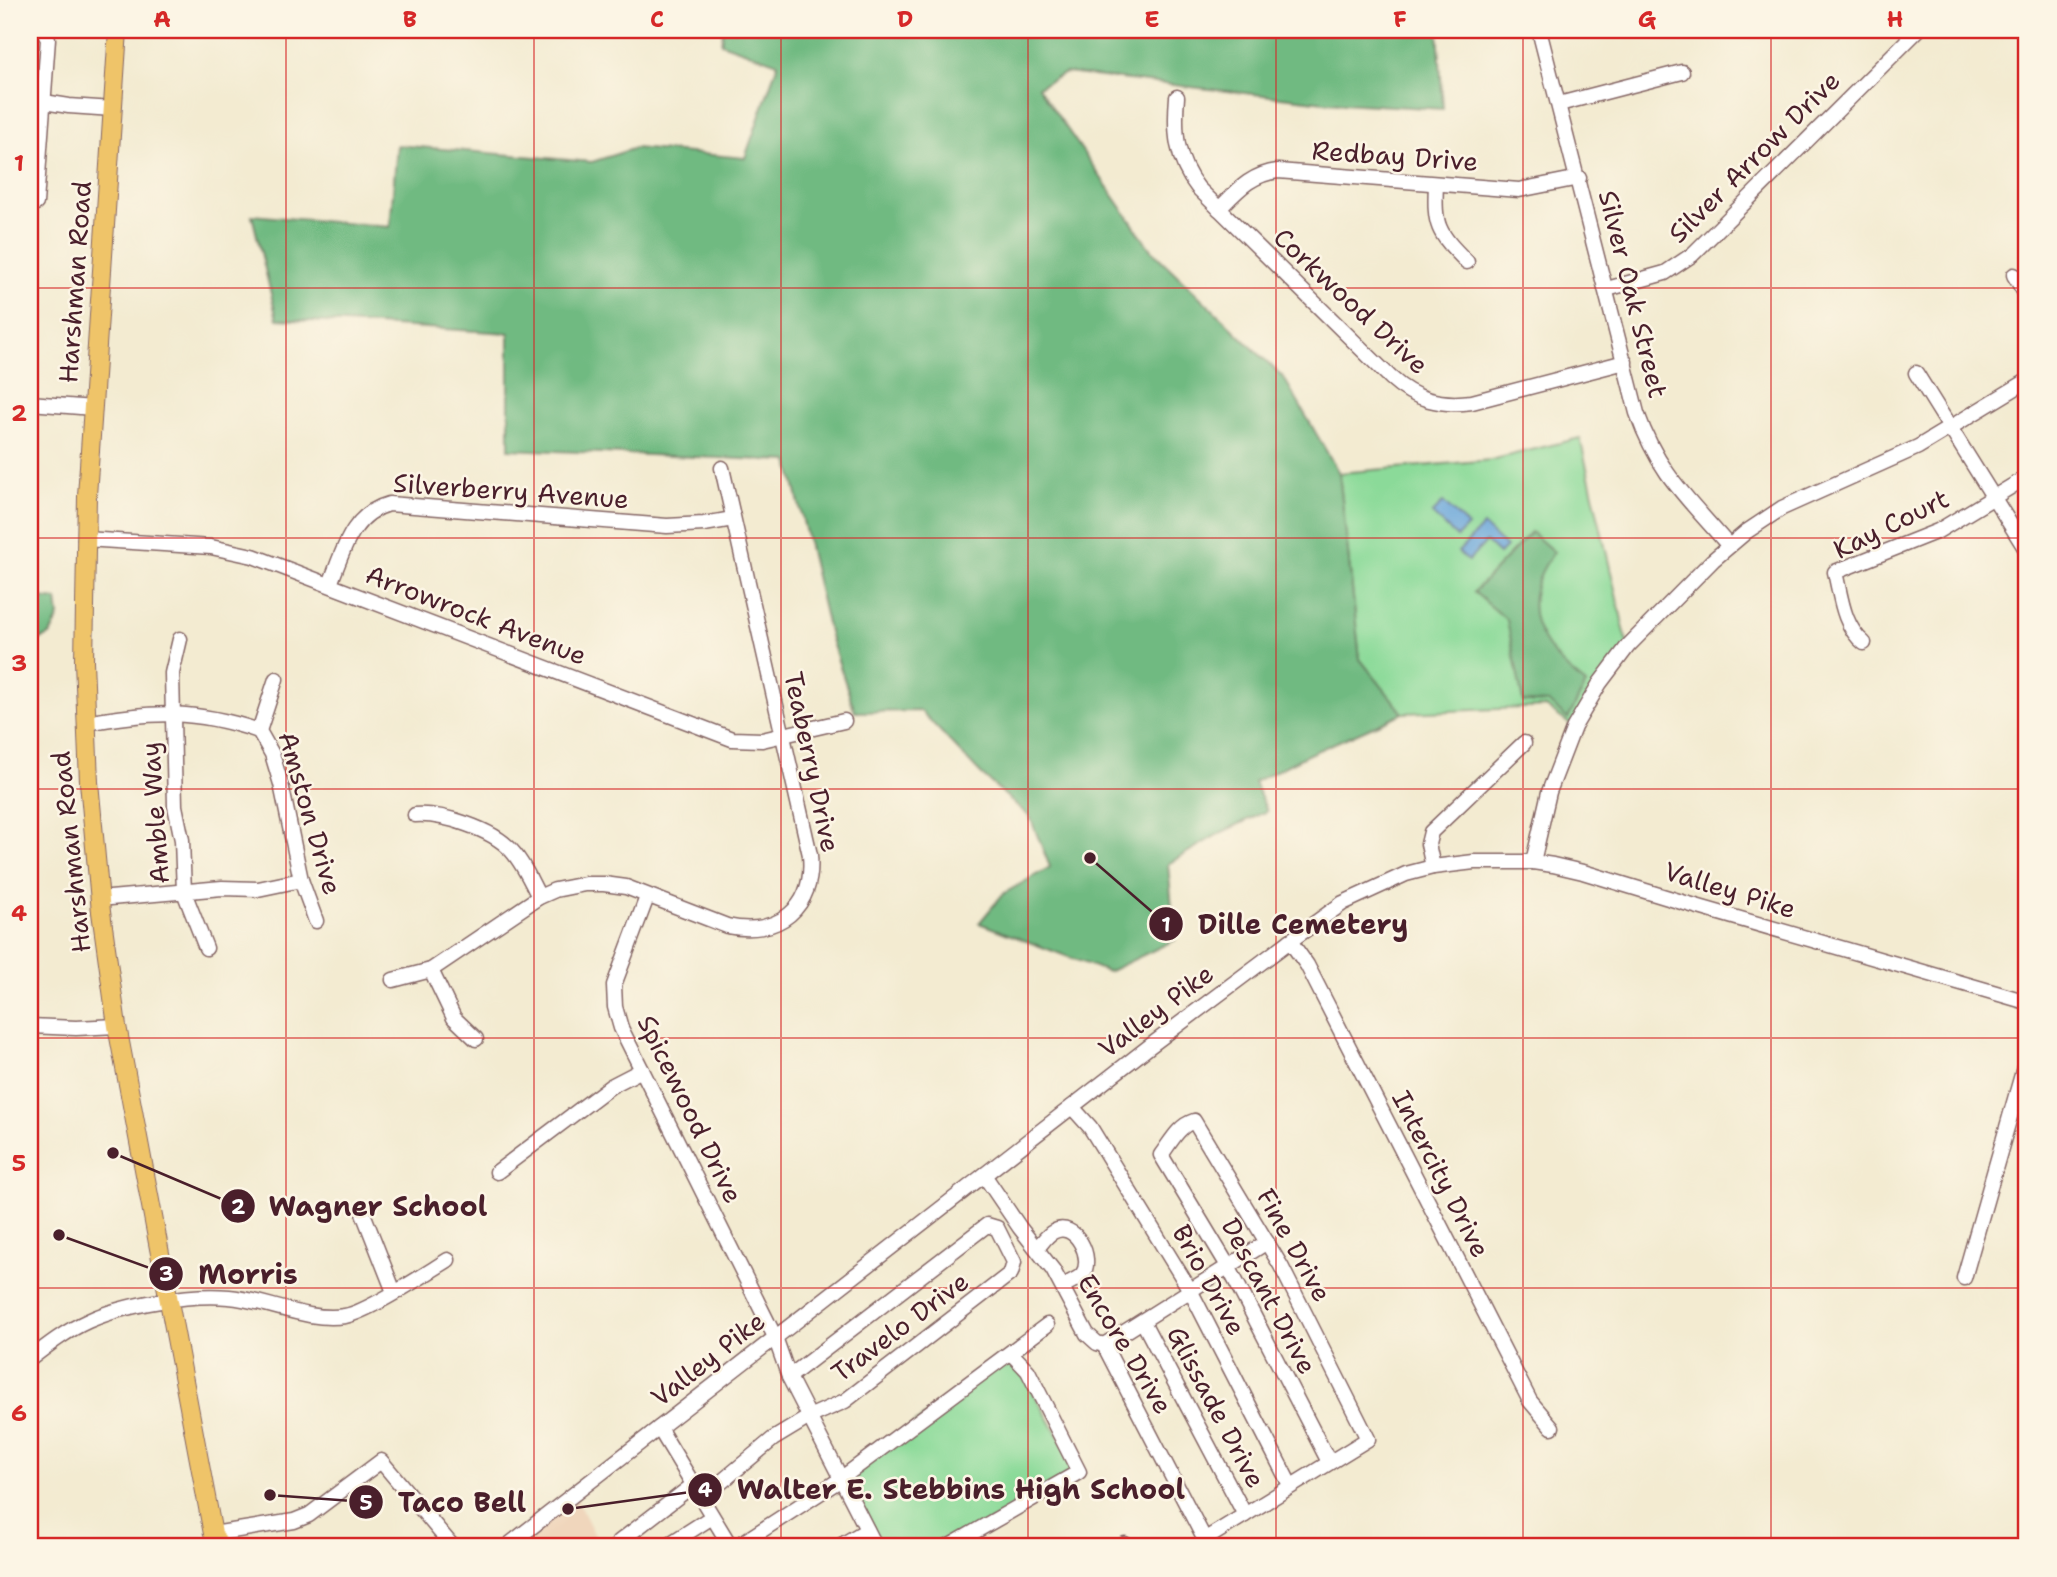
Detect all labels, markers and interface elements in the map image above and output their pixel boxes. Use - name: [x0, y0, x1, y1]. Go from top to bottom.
- text: A: [153, 4, 171, 34]
- text: B: [403, 4, 417, 34]
- text: C: [650, 4, 664, 34]
- text: D: [897, 4, 913, 34]
- text: E: [1144, 4, 1160, 34]
- text: F: [1393, 4, 1407, 34]
- text: G: [1638, 4, 1657, 34]
- text: H: [1887, 4, 1903, 34]
- street label: Silver Arrow Drive: [1660, 63, 1847, 250]
- street label: Redbay Drive: [1311, 132, 1479, 179]
- text: 1: [14, 148, 24, 178]
- street label: Harshman Road: [50, 180, 99, 384]
- street label: Silver Oak Street: [1591, 186, 1676, 401]
- street label: Corkwood Drive: [1266, 220, 1436, 382]
- text: 2: [11, 398, 27, 428]
- street label: Silverberry Avenue: [392, 465, 630, 516]
- street label: Kay Court: [1827, 481, 1954, 567]
- street label: Arrowrock Avenue: [361, 556, 592, 673]
- text: 3: [11, 648, 27, 678]
- street label: Teaberry Drive: [776, 668, 849, 855]
- street label: Amston Drive: [270, 727, 350, 898]
- street label: Amble Way: [132, 741, 177, 885]
- street label: Harshman Road: [43, 749, 99, 955]
- street label: Valley Pike: [1660, 853, 1800, 926]
- text: 4: [11, 898, 27, 928]
- callout: Dille Cemetery: [1149, 900, 1423, 949]
- text: Dille Cemetery: [1198, 905, 1408, 943]
- text: 1: [1161, 911, 1171, 939]
- street label: Valley Pike: [1091, 956, 1220, 1065]
- street label: Spicewood Drive: [630, 1009, 751, 1209]
- street label: Intercity Drive: [1384, 1084, 1499, 1263]
- text: 5: [12, 1148, 26, 1178]
- callout: Wagner School: [220, 1182, 502, 1231]
- street label: Fine Drive: [1249, 1182, 1340, 1308]
- text: Wagner School: [269, 1187, 488, 1225]
- text: 2: [231, 1193, 246, 1221]
- street label: Descant Drive: [1214, 1212, 1325, 1380]
- street label: Brio Drive: [1165, 1218, 1254, 1342]
- callout: Morris: [149, 1250, 311, 1299]
- text: Morris: [198, 1255, 298, 1293]
- text: 3: [159, 1260, 173, 1288]
- street label: Travelo Drive: [824, 1263, 975, 1390]
- street label: Encore Drive: [1070, 1267, 1181, 1420]
- street label: Valley Pike: [643, 1303, 772, 1414]
- street label: Glissade Drive: [1159, 1320, 1274, 1494]
- text: 6: [11, 1398, 27, 1428]
- callout: Walter E. Stebbins High School: [688, 1465, 1199, 1514]
- text: Walter E. Stebbins High School: [737, 1470, 1185, 1508]
- text: 4: [698, 1476, 713, 1504]
- callout: Taco Bell: [349, 1478, 540, 1527]
- text: Taco Bell: [398, 1483, 527, 1521]
- text: 5: [359, 1489, 373, 1517]

